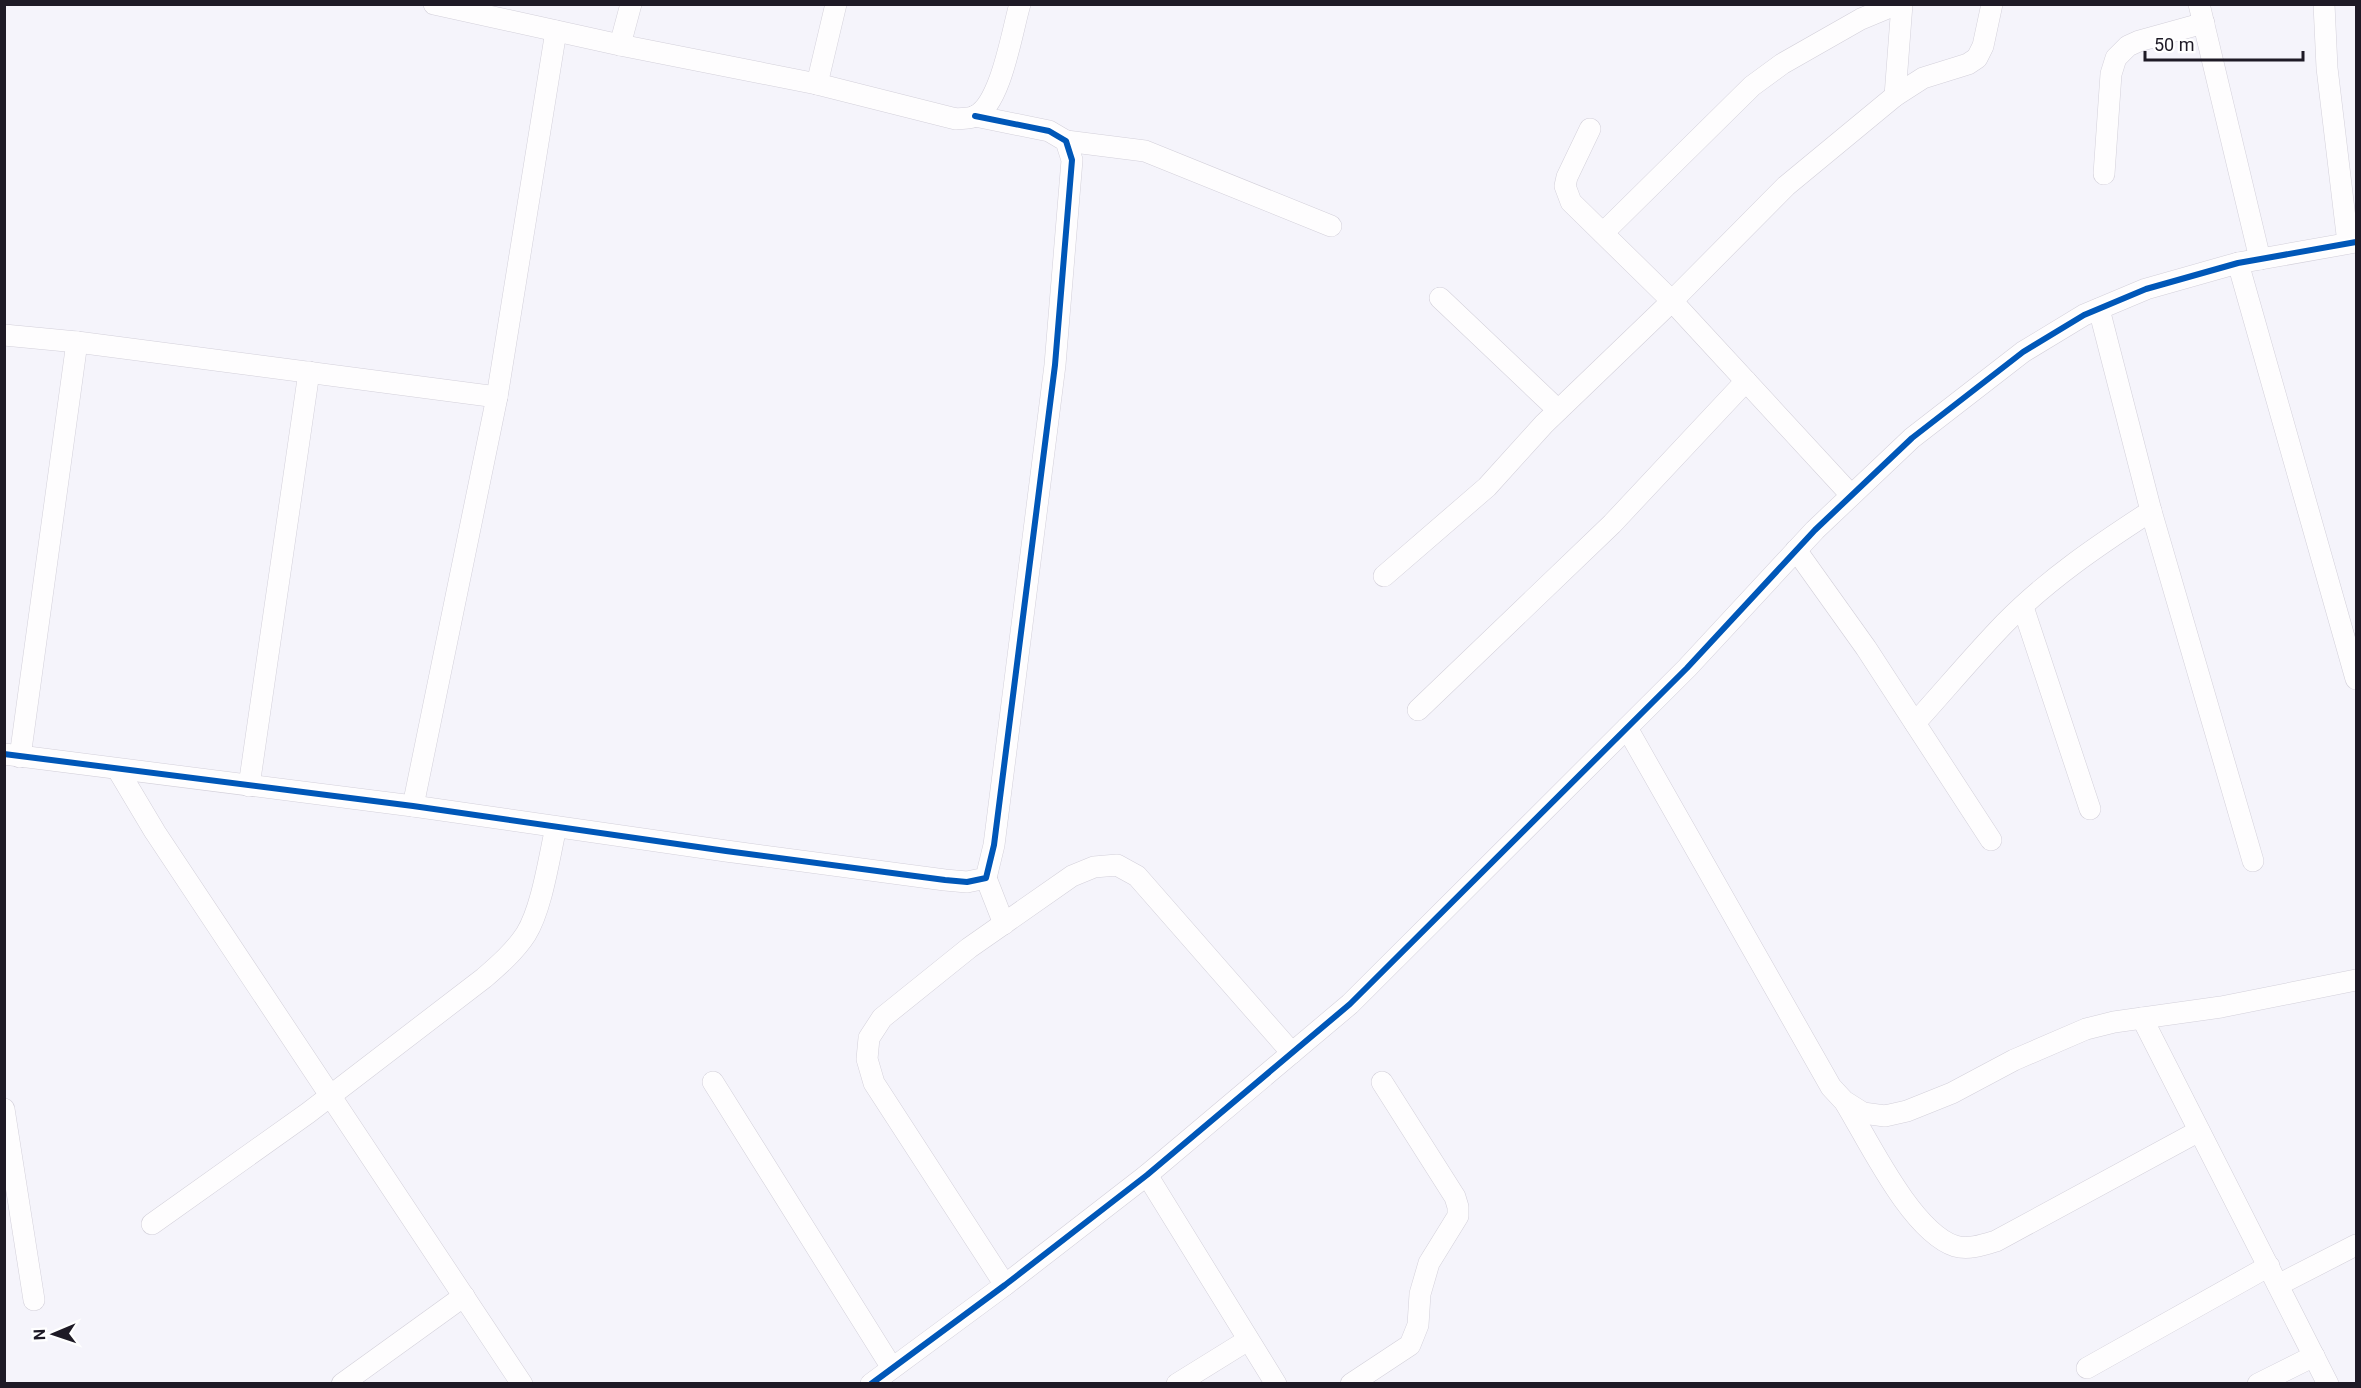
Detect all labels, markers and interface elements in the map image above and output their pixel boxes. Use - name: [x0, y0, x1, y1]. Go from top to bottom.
- scale bar: [2145, 24, 2302, 62]
- text: 50 m: [2154, 34, 2194, 55]
- north arrow: [24, 1304, 84, 1364]
- text: N: [30, 1329, 49, 1340]

